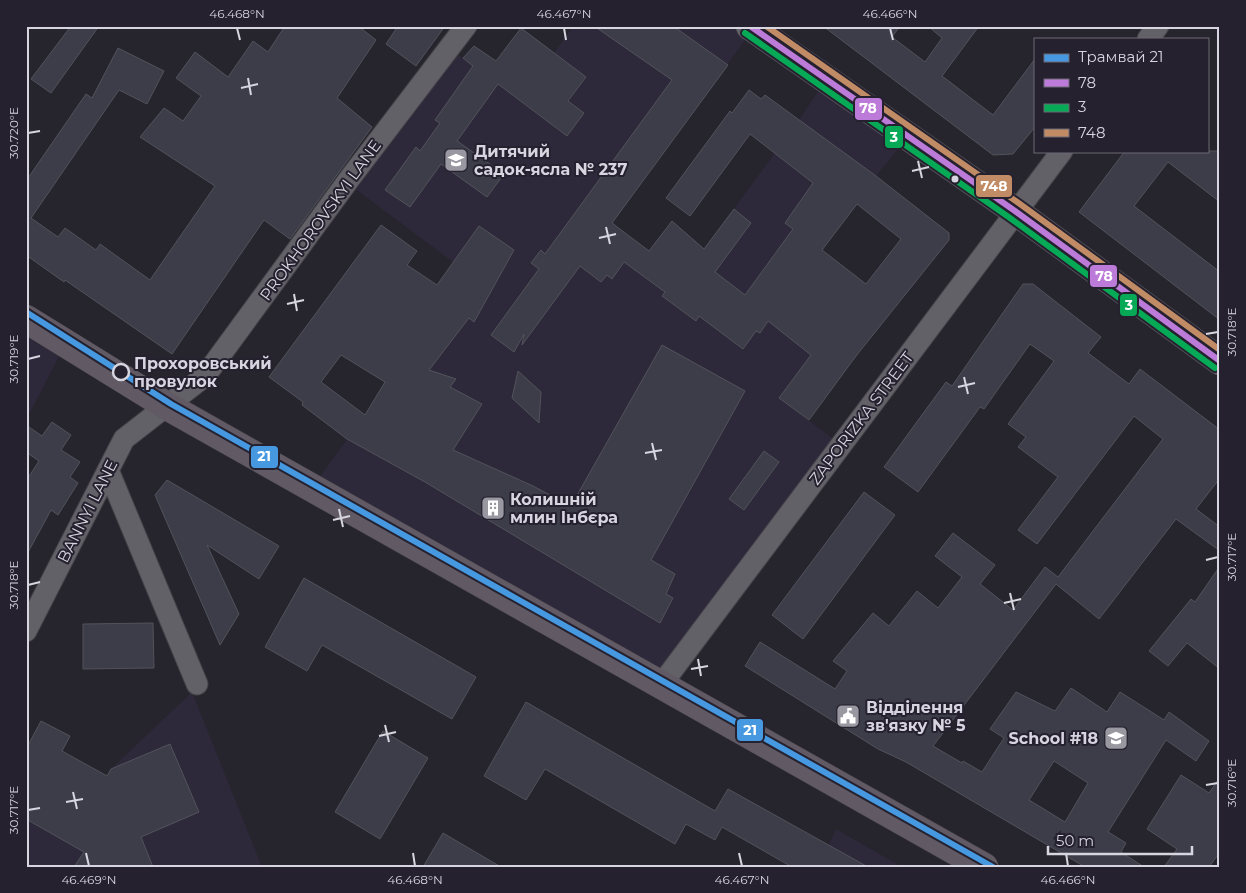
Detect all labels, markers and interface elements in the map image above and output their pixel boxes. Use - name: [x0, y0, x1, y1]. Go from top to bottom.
- text: 46.468°N: [209, 6, 265, 21]
- text: 46.467°N: [537, 6, 591, 21]
- text: 46.466°N: [863, 6, 917, 21]
- legend: [1034, 38, 1208, 152]
- text: Трамвай 21: [1078, 47, 1164, 66]
- text: 78: [1078, 73, 1096, 92]
- line badge: 78: [854, 97, 883, 121]
- text: 3: [1078, 97, 1086, 116]
- text: 78: [859, 99, 877, 117]
- text: 30.720°E: [6, 107, 21, 159]
- text: 748: [1078, 123, 1106, 142]
- line badge: 3: [884, 125, 904, 149]
- text: 3: [889, 128, 898, 146]
- street label: PROKHOROVSKYI LANE: [256, 136, 385, 304]
- place label: Дитячий садок-ясла № 237: [474, 142, 627, 179]
- school or university icon: Дитячий садок-ясла № 237: [443, 147, 469, 173]
- unlabelled marker: [950, 174, 960, 184]
- line badge: 748: [975, 174, 1013, 198]
- text: 748: [981, 177, 1007, 195]
- line badge: 78: [1089, 264, 1118, 288]
- text: 78: [1095, 267, 1113, 285]
- line badge: 3: [1119, 293, 1138, 317]
- text: 3: [1124, 296, 1133, 314]
- text: 30.718°E: [1224, 307, 1239, 357]
- text: 30.719°E: [6, 335, 21, 383]
- street label: ZAPORIZKA STREET: [805, 348, 918, 488]
- place label: Прохоровський провулок: [134, 354, 272, 391]
- marker: Прохоровський провулок: [112, 363, 130, 381]
- line badge: 21: [250, 445, 279, 469]
- text: 21: [257, 447, 271, 465]
- street label: BANNYI LANE: [53, 457, 122, 566]
- place label: Колишній млин Інбєра: [510, 490, 618, 527]
- building icon: Колишній млин Інбєра: [480, 495, 506, 521]
- text: 30.717°E: [1224, 533, 1239, 581]
- text: 30.718°E: [6, 560, 21, 610]
- place label: Відділення зв'язку № 5: [866, 698, 966, 735]
- public building icon: Відділення зв'язку № 5: [835, 703, 861, 729]
- line badge: 21: [736, 718, 764, 742]
- text: 21: [743, 721, 757, 739]
- school or university icon: School #18: [1103, 725, 1129, 751]
- place label: School #18: [1009, 729, 1098, 748]
- text: 30.716°E: [1224, 759, 1239, 807]
- text: 30.717°E: [6, 786, 21, 834]
- scale bar: [1048, 823, 1192, 855]
- text: 50 m: [1056, 831, 1094, 850]
- text: 46.469°N: [61, 872, 117, 887]
- text: 46.468°N: [387, 872, 443, 887]
- text: 46.467°N: [715, 872, 769, 887]
- text: 46.466°N: [1041, 872, 1095, 887]

